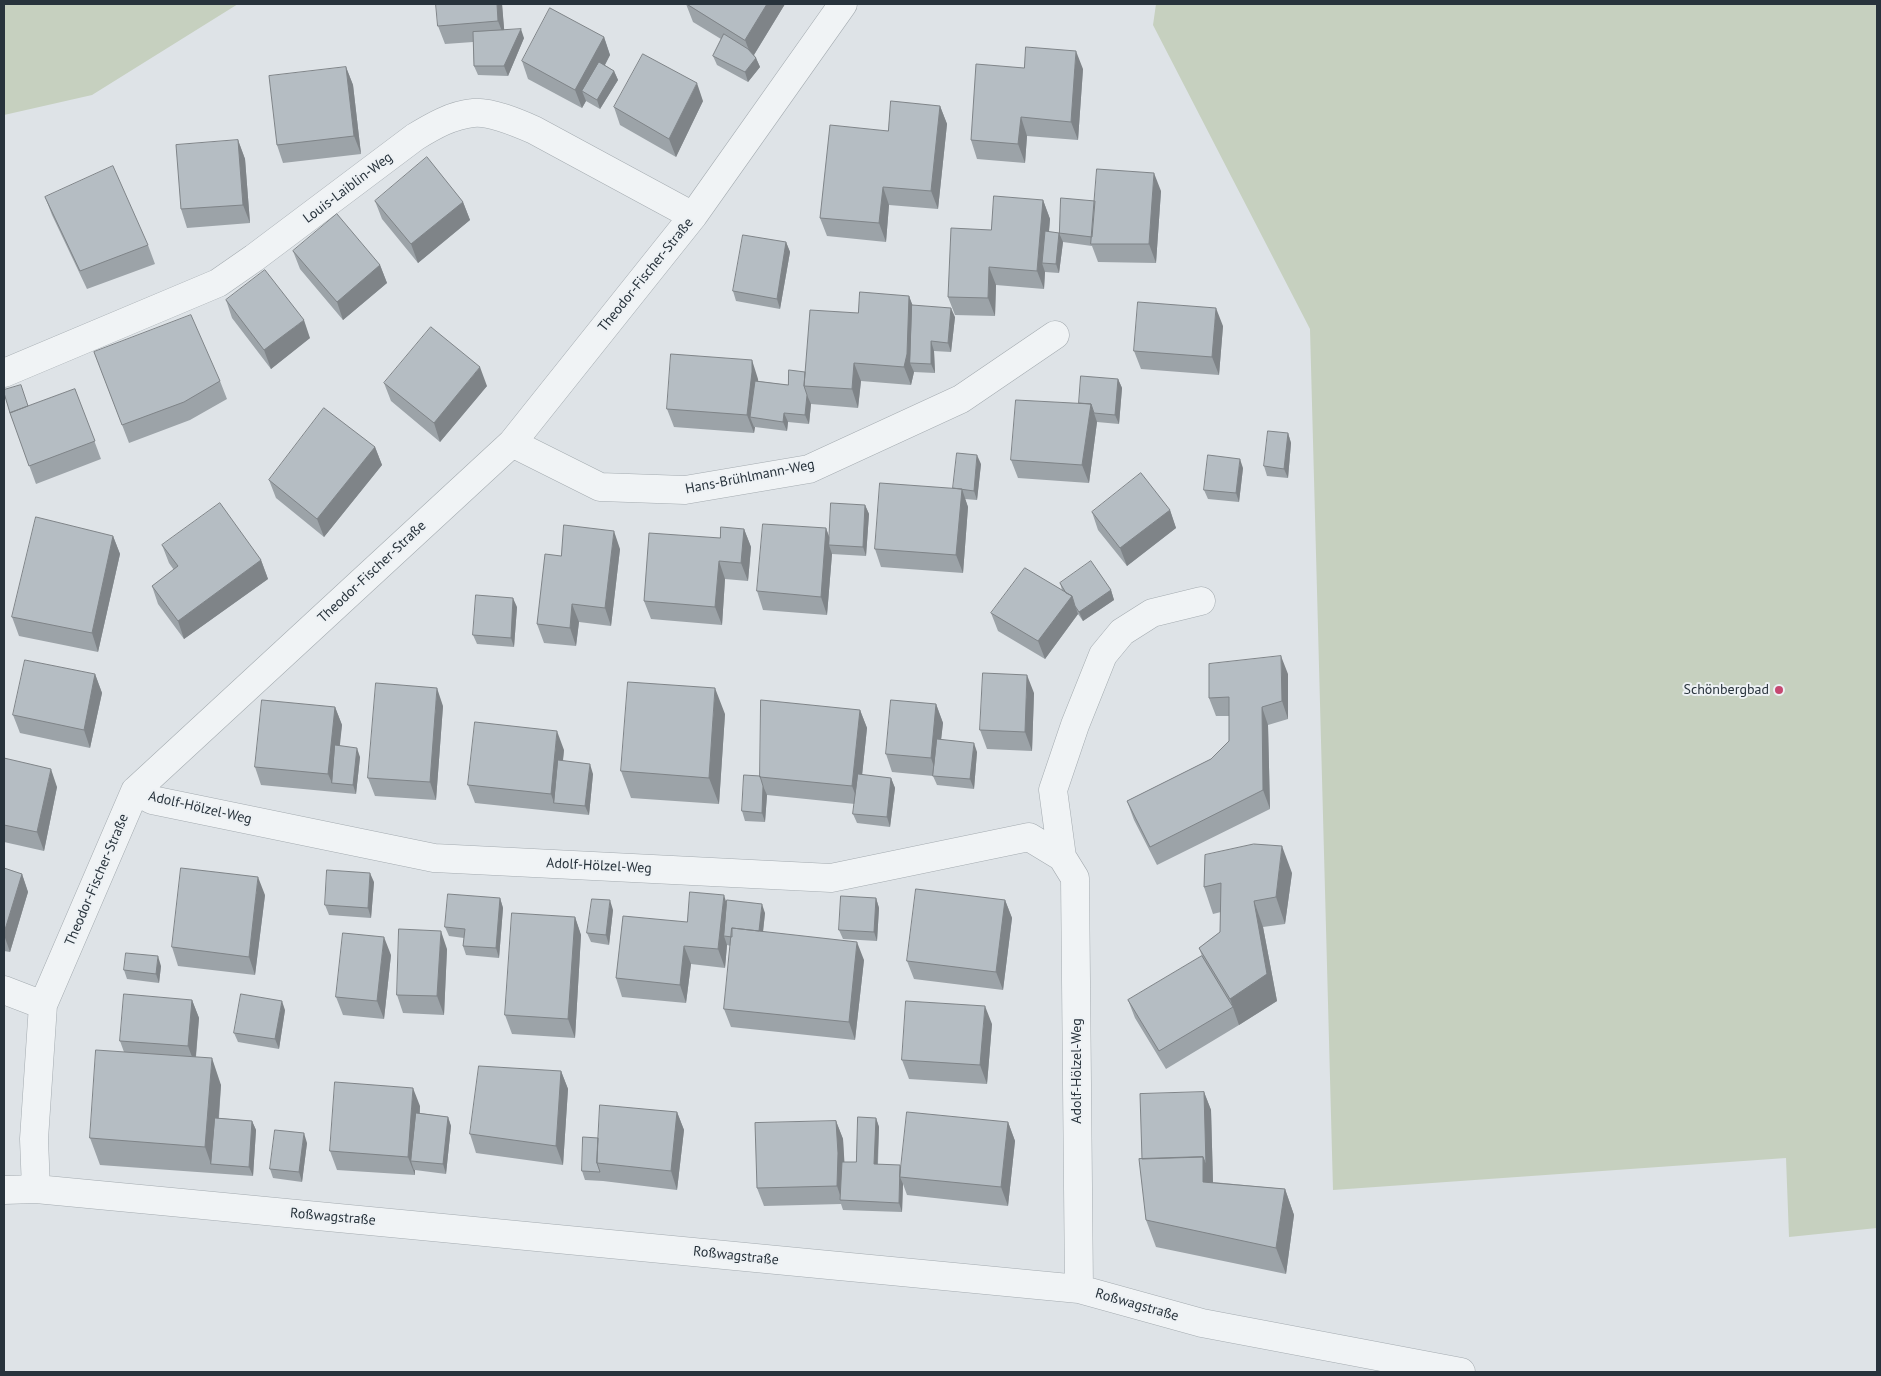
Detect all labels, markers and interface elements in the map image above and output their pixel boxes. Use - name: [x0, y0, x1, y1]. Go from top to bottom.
- street label: Louis-Laiblin-Weg: [300, 149, 396, 227]
- street label: Theodor-Fischer-Straße: [595, 215, 697, 335]
- street label: Hans-Brühlmann-Weg: [684, 456, 816, 498]
- street label: Theodor-Fischer-Straße: [314, 518, 430, 626]
- place label: Schönbergbad: [1683, 682, 1769, 698]
- marker: Schönbergbad: [1773, 684, 1785, 696]
- street label: Adolf-Hölzel-Weg: [147, 788, 253, 828]
- street label: Theodor-Fischer-Straße: [62, 811, 132, 949]
- street label: Adolf-Hölzel-Weg: [546, 855, 652, 877]
- street label: Adolf-Hölzel-Weg: [1069, 1018, 1085, 1124]
- street label: Roßwagstraße: [289, 1205, 377, 1229]
- street label: Roßwagstraße: [692, 1243, 780, 1269]
- street label: Roßwagstraße: [1093, 1285, 1181, 1325]

